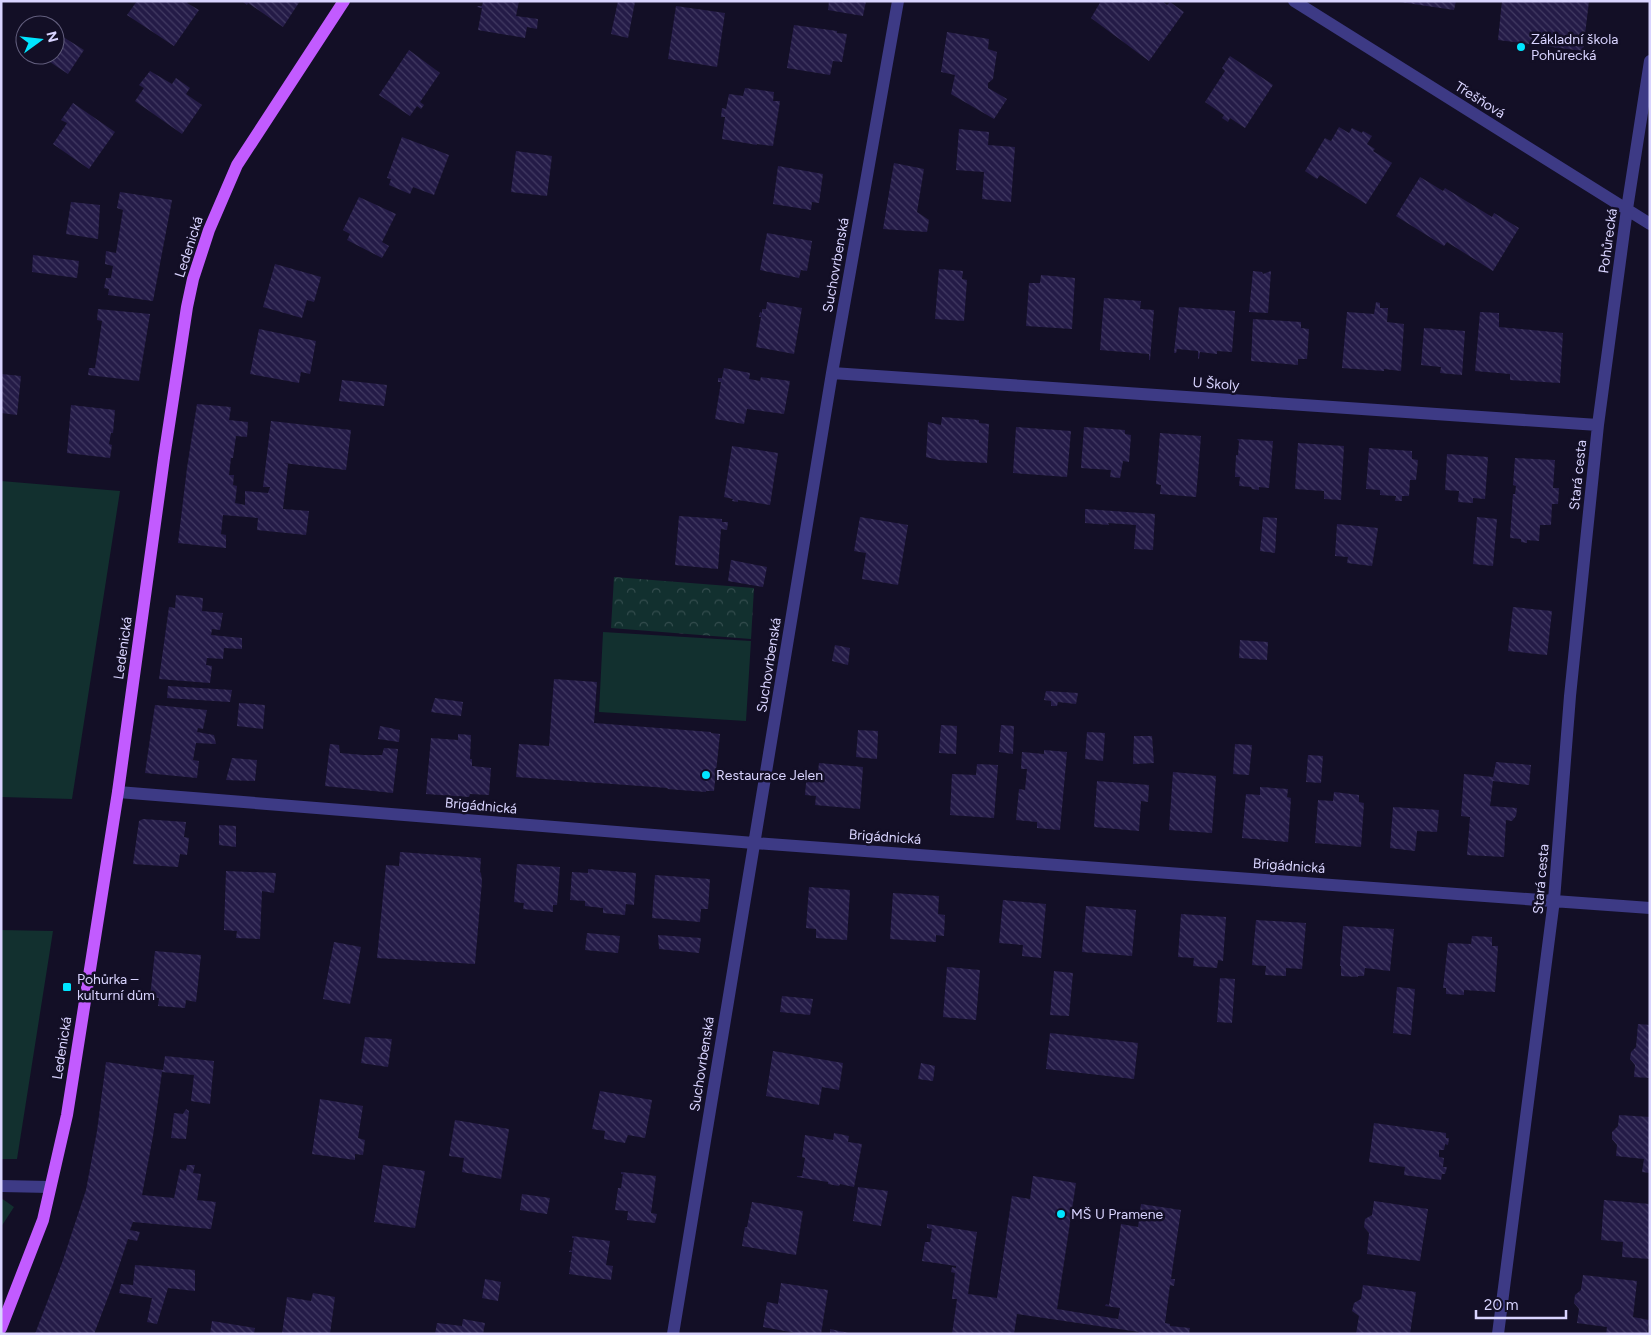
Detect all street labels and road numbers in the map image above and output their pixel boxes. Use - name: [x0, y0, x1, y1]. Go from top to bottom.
- street label: Třešňová: [1452, 78, 1508, 122]
- street label: Pohůrecká: [1595, 207, 1621, 275]
- street label: Ledenická: [171, 214, 207, 280]
- street label: Suchovrbenská: [819, 216, 853, 314]
- street label: U Školy: [1192, 374, 1241, 394]
- street label: Stará cesta: [1566, 439, 1590, 511]
- street label: Ledenická: [110, 616, 136, 680]
- street label: Suchovrbenská: [753, 616, 785, 714]
- street label: Brigádnická: [444, 794, 518, 818]
- street label: Brigádnická: [848, 826, 922, 848]
- street label: Stará cesta: [1529, 843, 1553, 915]
- street label: Brigádnická: [1252, 855, 1326, 877]
- street label: Ledenická: [49, 1015, 75, 1081]
- street label: Suchovrbenská: [686, 1015, 718, 1113]

